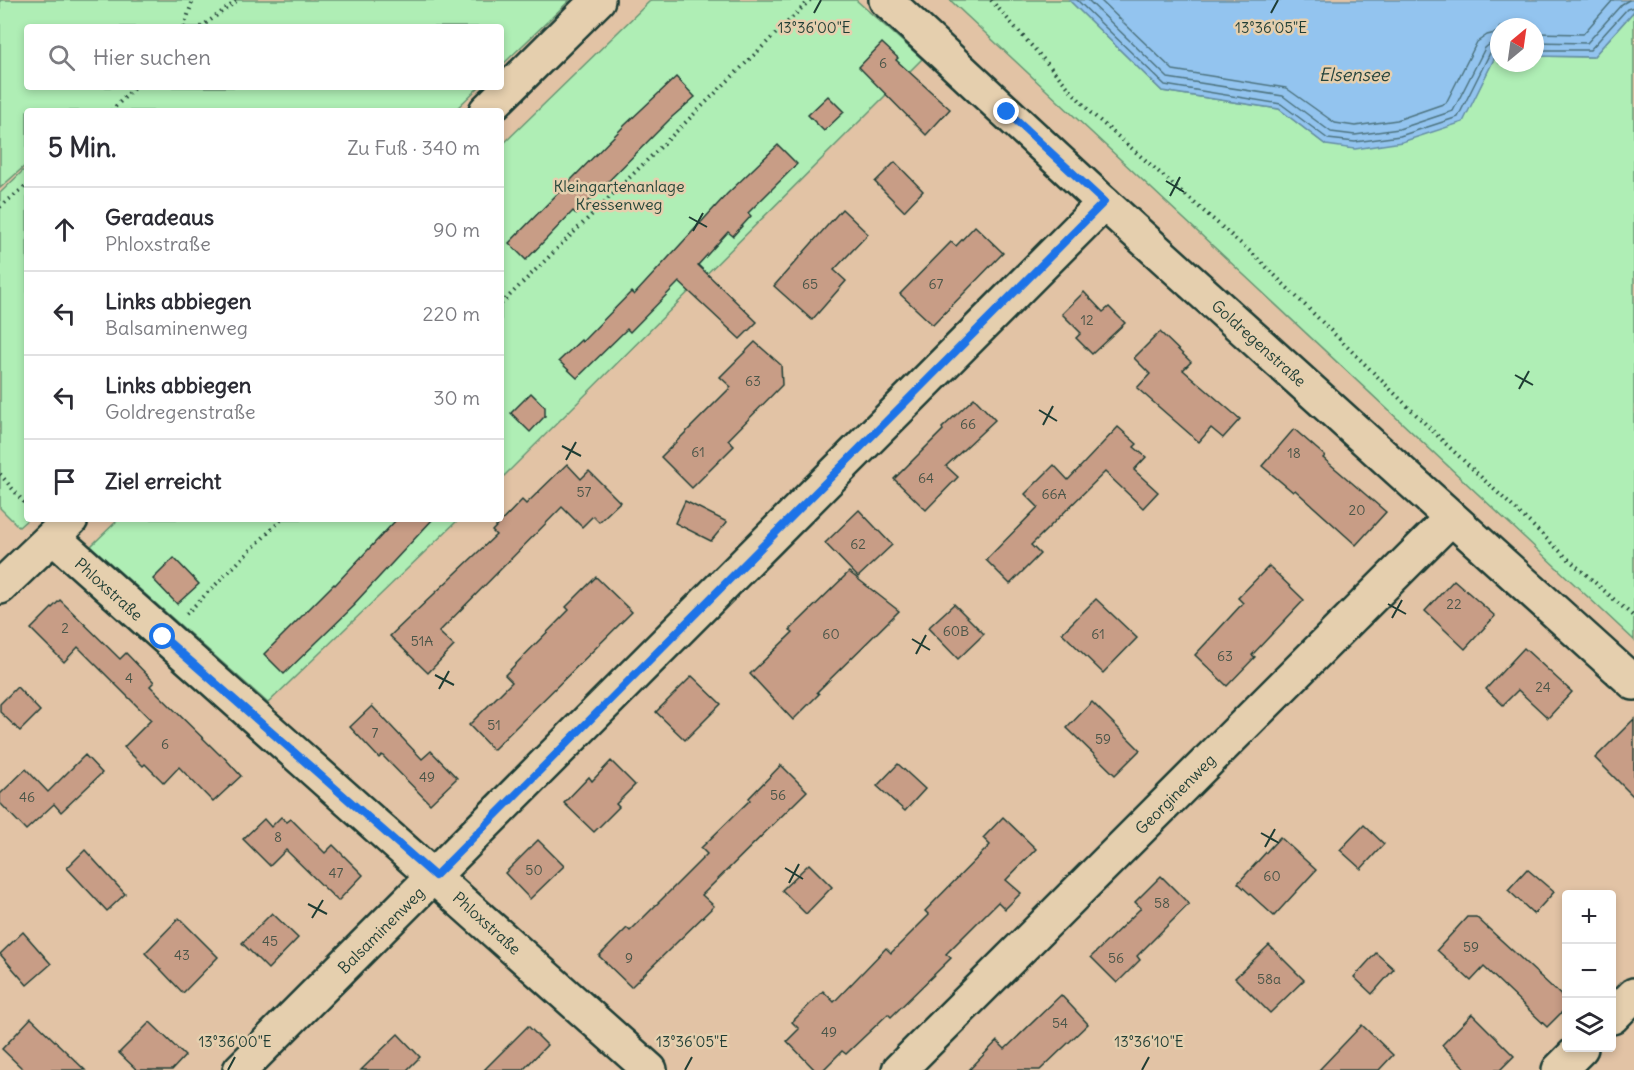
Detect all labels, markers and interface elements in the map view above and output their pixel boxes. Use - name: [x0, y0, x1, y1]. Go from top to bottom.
- text: 13°36'00"E: [777, 18, 851, 37]
- text: 13°36'05"E: [1235, 18, 1307, 37]
- north arrow: [1490, 18, 1544, 72]
- search box: [24, 24, 504, 90]
- icon: search: [45, 41, 78, 74]
- text: Hier suchen: [93, 43, 211, 71]
- house number: 6: [879, 54, 887, 72]
- water label: Elsensee: [1319, 63, 1391, 86]
- route end: [993, 98, 1019, 124]
- text: 5 Min.: [48, 131, 116, 164]
- text: Zu Fuß · 340 m: [347, 135, 480, 160]
- park label: Kleingartenanlage Kressenweg: [553, 176, 685, 214]
- text: Geradeaus: [105, 203, 214, 231]
- icon: ahead: [48, 213, 81, 246]
- text: 90 m: [433, 217, 480, 242]
- text: Phloxstraße: [105, 231, 211, 256]
- house number: 65: [802, 275, 818, 293]
- house number: 67: [929, 275, 944, 293]
- text: Links abbiegen: [105, 287, 252, 315]
- street label: Goldregenstraße: [1208, 295, 1310, 391]
- icon: left: [48, 297, 81, 330]
- text: 220 m: [423, 301, 480, 326]
- house number: 12: [1080, 311, 1094, 329]
- text: Balsaminenweg: [105, 315, 248, 340]
- text: Links abbiegen: [105, 371, 252, 399]
- house number: 63: [745, 372, 761, 390]
- icon: left: [48, 381, 81, 414]
- text: 30 m: [433, 385, 480, 410]
- text: Goldregenstraße: [105, 399, 256, 424]
- house number: 66: [960, 415, 976, 433]
- house number: 61: [691, 443, 705, 461]
- house number: 18: [1287, 444, 1301, 462]
- icon: arrive: [48, 465, 81, 498]
- text: Ziel erreicht: [105, 467, 222, 495]
- house number: 64: [918, 469, 934, 487]
- house number: 57: [577, 483, 592, 501]
- house number: 66A: [1041, 485, 1067, 503]
- house number: 20: [1349, 501, 1365, 519]
- house number: 62: [850, 535, 866, 553]
- street label: Phloxstraße: [71, 553, 147, 625]
- house number: 22: [1446, 595, 1462, 613]
- house number: 2: [61, 619, 69, 637]
- house number: 60B: [943, 622, 969, 640]
- route start: [149, 623, 175, 649]
- house number: 60: [822, 625, 840, 643]
- house number: 61: [1091, 625, 1105, 643]
- house number: 51A: [411, 632, 433, 650]
- house number: 63: [1217, 647, 1233, 665]
- house number: 4: [125, 669, 133, 687]
- house number: 24: [1535, 678, 1551, 696]
- house number: 51: [487, 716, 501, 734]
- house number: 7: [372, 724, 379, 742]
- house number: 59: [1095, 730, 1111, 748]
- house number: 6: [161, 735, 169, 753]
- street label: Georginenweg: [1131, 750, 1219, 838]
- house number: 49: [419, 768, 435, 786]
- house number: 56: [770, 786, 786, 804]
- house number: 46: [19, 788, 35, 806]
- house number: 8: [274, 828, 282, 846]
- house number: 50: [525, 861, 543, 879]
- house number: 47: [329, 864, 344, 882]
- house number: 60: [1263, 867, 1281, 885]
- street label: Balsaminenweg: [333, 882, 429, 978]
- street label: Phloxstraße: [449, 887, 525, 959]
- map controls: [1562, 890, 1616, 1052]
- button: +: [1562, 890, 1616, 944]
- house number: 58: [1154, 894, 1170, 912]
- house number: 45: [262, 932, 278, 950]
- house number: 59: [1463, 938, 1479, 956]
- button: −: [1562, 944, 1616, 998]
- house number: 43: [174, 946, 190, 964]
- house number: 9: [625, 949, 633, 967]
- house number: 56: [1108, 949, 1124, 967]
- house number: 58a: [1257, 970, 1281, 988]
- button: layers: [1562, 998, 1616, 1052]
- house number: 54: [1052, 1014, 1068, 1032]
- house number: 49: [821, 1023, 837, 1041]
- text: 13°36'00"E: [198, 1032, 272, 1051]
- text: 13°36'05"E: [656, 1032, 728, 1051]
- text: 13°36'10"E: [1114, 1032, 1184, 1051]

